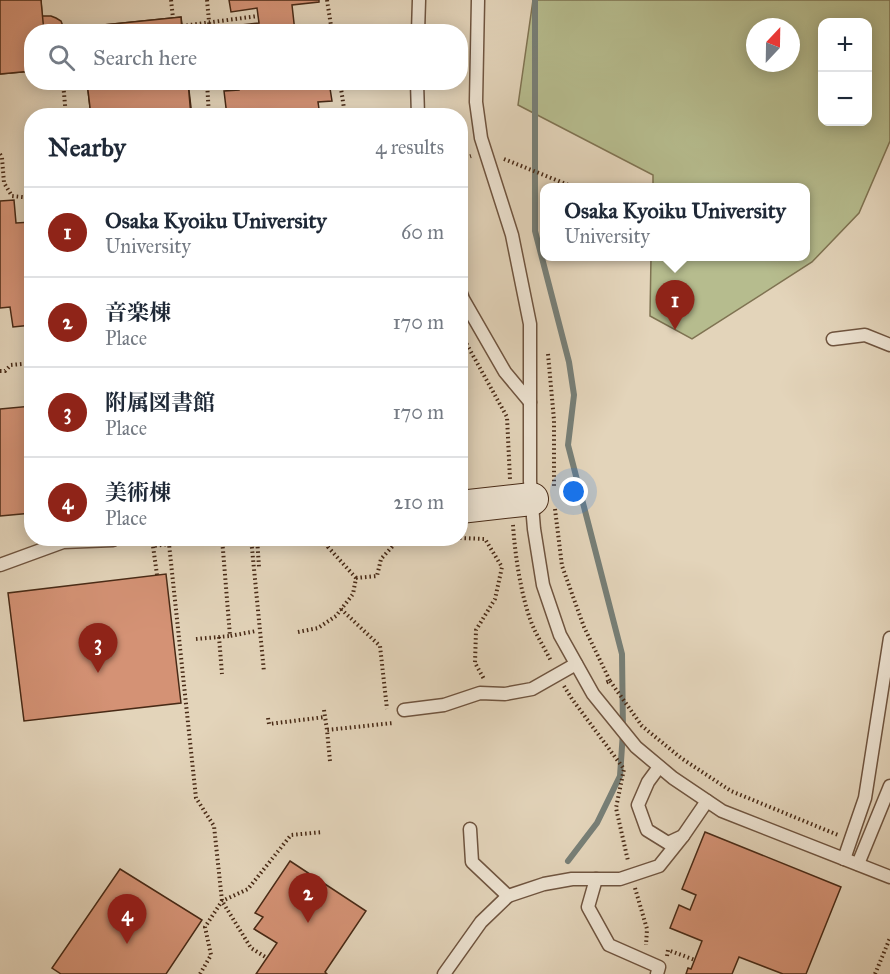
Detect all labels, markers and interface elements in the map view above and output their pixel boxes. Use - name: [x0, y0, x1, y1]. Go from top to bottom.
- north arrow: [746, 18, 800, 72]
- map controls: [818, 18, 872, 126]
- button: +: [818, 18, 872, 72]
- search box: [24, 24, 468, 90]
- icon: search: [45, 41, 78, 74]
- text: Search here: [93, 44, 197, 71]
- button: −: [818, 72, 872, 126]
- text: Nearby: [48, 131, 126, 163]
- text: 4 results: [375, 135, 444, 159]
- popup: [540, 183, 810, 261]
- text: Osaka Kyoiku University: [564, 197, 786, 224]
- text: Osaka Kyoiku University: [105, 207, 327, 234]
- text: 1: [64, 220, 71, 244]
- text: 60 m: [401, 220, 444, 244]
- text: University: [564, 224, 650, 248]
- text: University: [105, 234, 191, 258]
- pin: 1: [656, 280, 694, 330]
- text: 音楽棟: [105, 299, 171, 326]
- text: 2: [63, 310, 72, 334]
- text: 170 m: [393, 310, 444, 334]
- text: Place: [105, 326, 147, 350]
- text: 附属図書館: [105, 389, 215, 416]
- text: 3: [64, 400, 72, 424]
- text: 170 m: [393, 400, 444, 424]
- text: Place: [105, 416, 147, 440]
- your location: [559, 477, 588, 506]
- text: 美術棟: [105, 479, 171, 506]
- text: 4: [62, 490, 73, 514]
- text: 210 m: [394, 490, 444, 514]
- text: Place: [105, 506, 147, 530]
- pin: 3: [78, 624, 118, 673]
- pin: 2: [288, 874, 328, 923]
- pin: 4: [108, 894, 146, 944]

